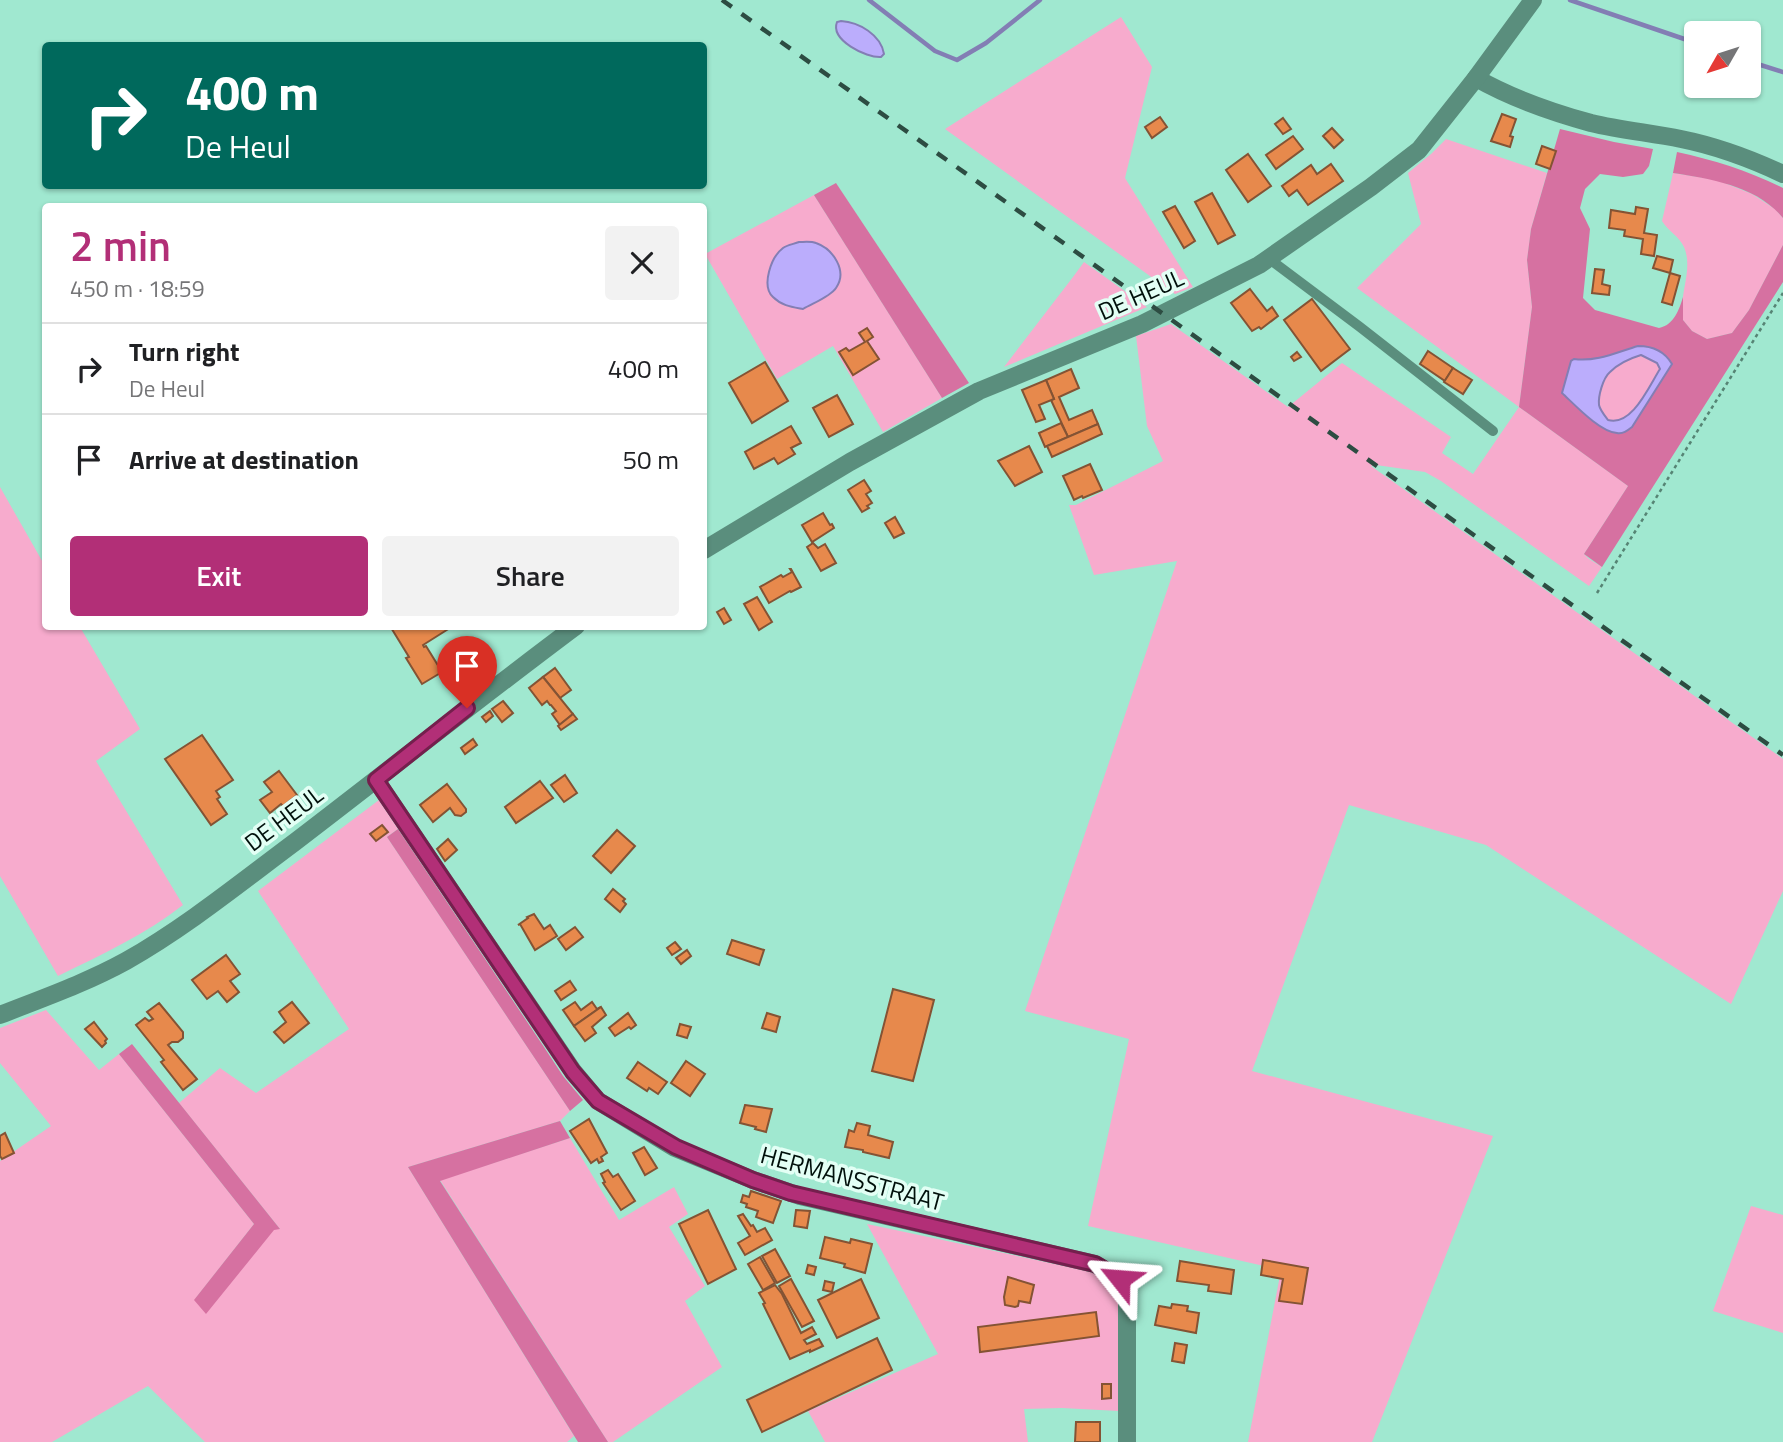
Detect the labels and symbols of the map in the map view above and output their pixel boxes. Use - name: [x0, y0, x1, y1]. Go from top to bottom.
- north arrow: [1684, 21, 1760, 98]
- street label: DE HEUL: [1092, 259, 1190, 329]
- pin: [437, 636, 497, 708]
- street label: DE HEUL: [236, 776, 331, 860]
- street label: HERMANSSTRAAT: [757, 1136, 948, 1220]
- position arrow: [1083, 1242, 1157, 1316]

